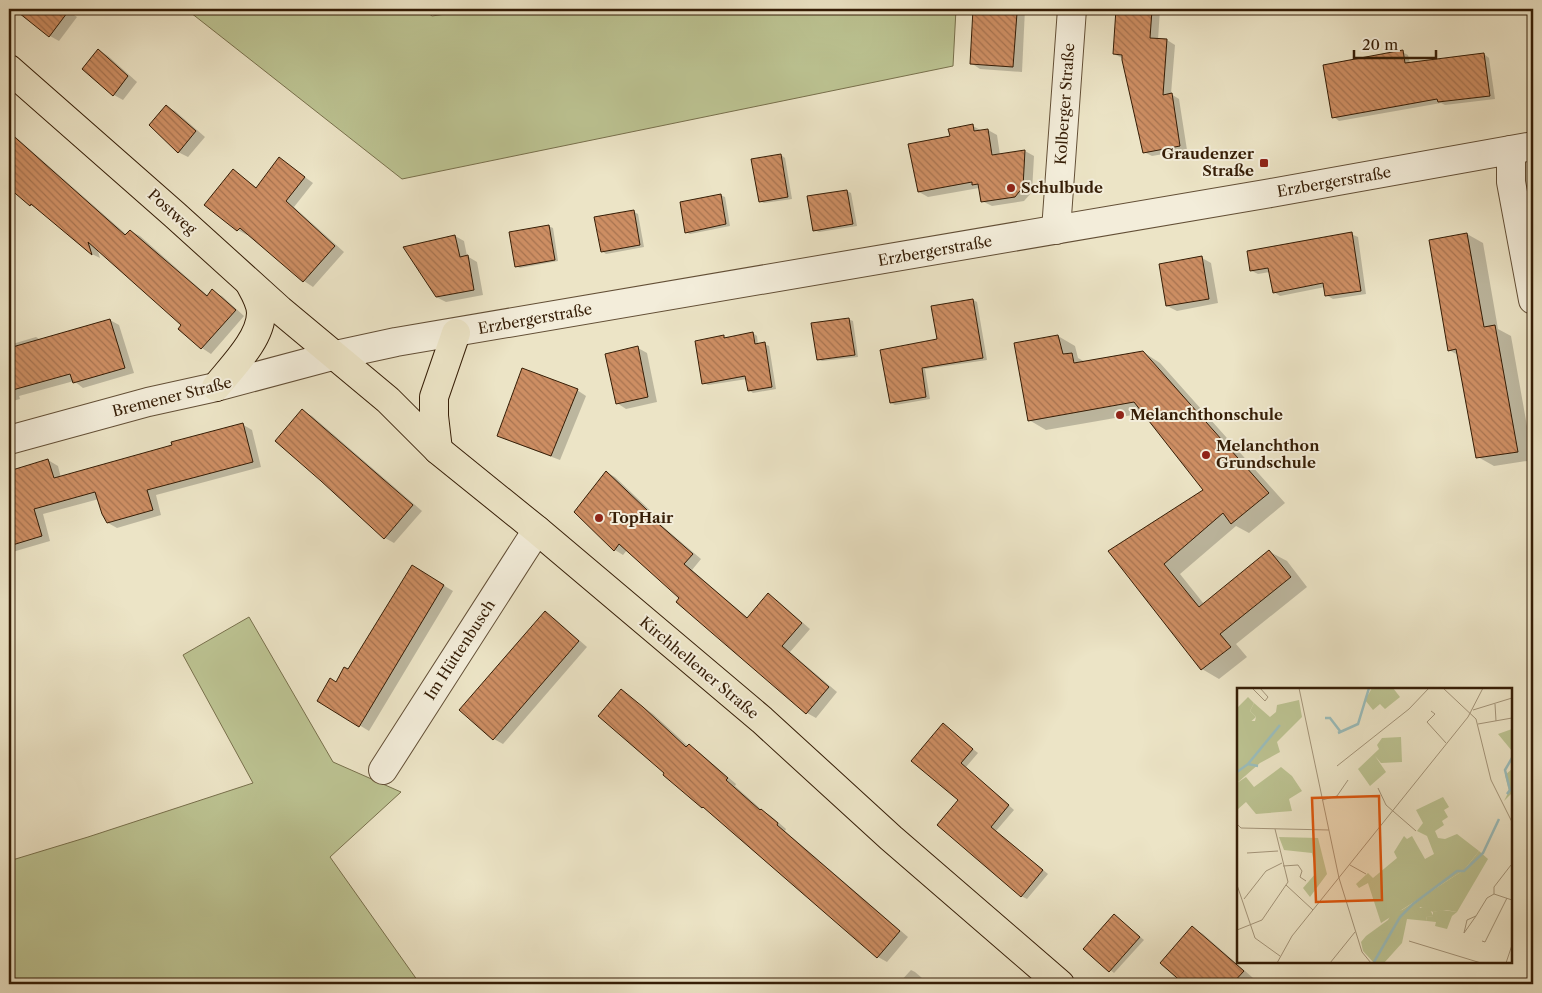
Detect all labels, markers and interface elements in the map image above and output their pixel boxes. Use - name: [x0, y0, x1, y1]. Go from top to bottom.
- scale bar: [1354, 28, 1437, 60]
- text: 20 m: [1362, 35, 1398, 54]
- street label: Kolberger Straße: [1051, 42, 1078, 166]
- place label: Graudenzer Straße: [1161, 144, 1255, 180]
- marker: Graudenzer Straße: [1258, 157, 1270, 169]
- street label: Erzbergerstraße: [1275, 162, 1392, 201]
- place label: Schulbude: [1021, 178, 1103, 197]
- marker: Schulbude: [1005, 182, 1017, 194]
- street label: Postweg: [144, 185, 201, 238]
- street label: Erzbergerstraße: [876, 231, 993, 270]
- street label: Erzbergerstraße: [476, 299, 593, 338]
- street label: Bremener Straße: [110, 372, 234, 421]
- place label: Melanchthonschule: [1130, 405, 1283, 424]
- marker: Melanchthonschule: [1114, 409, 1126, 421]
- place label: Melanchthon Grundschule: [1216, 436, 1320, 472]
- marker: Melanchthon Grundschule: [1200, 449, 1212, 461]
- place label: TopHair: [609, 508, 674, 527]
- marker: TopHair: [593, 512, 605, 524]
- street label: Im Hüttenbusch: [420, 596, 499, 703]
- street label: Kirchhellener Straße: [636, 612, 763, 723]
- inset map: [1237, 688, 1512, 963]

